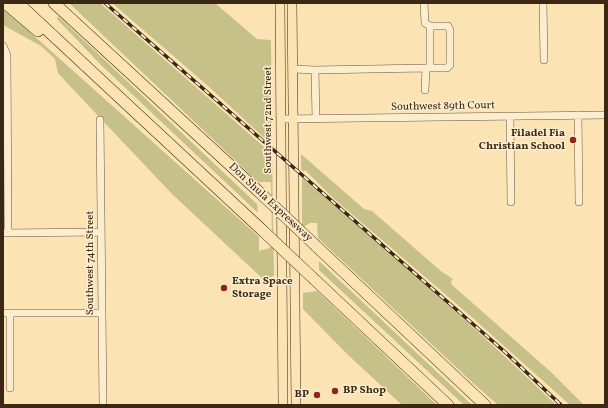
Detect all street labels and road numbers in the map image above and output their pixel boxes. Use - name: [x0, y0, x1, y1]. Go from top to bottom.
- street label: Southwest 72nd Street: [262, 66, 276, 174]
- street label: Southwest 89th Court: [391, 99, 495, 115]
- street label: Don Shula Expressway: [225, 161, 315, 245]
- street label: Southwest 74th Street: [84, 211, 98, 315]

